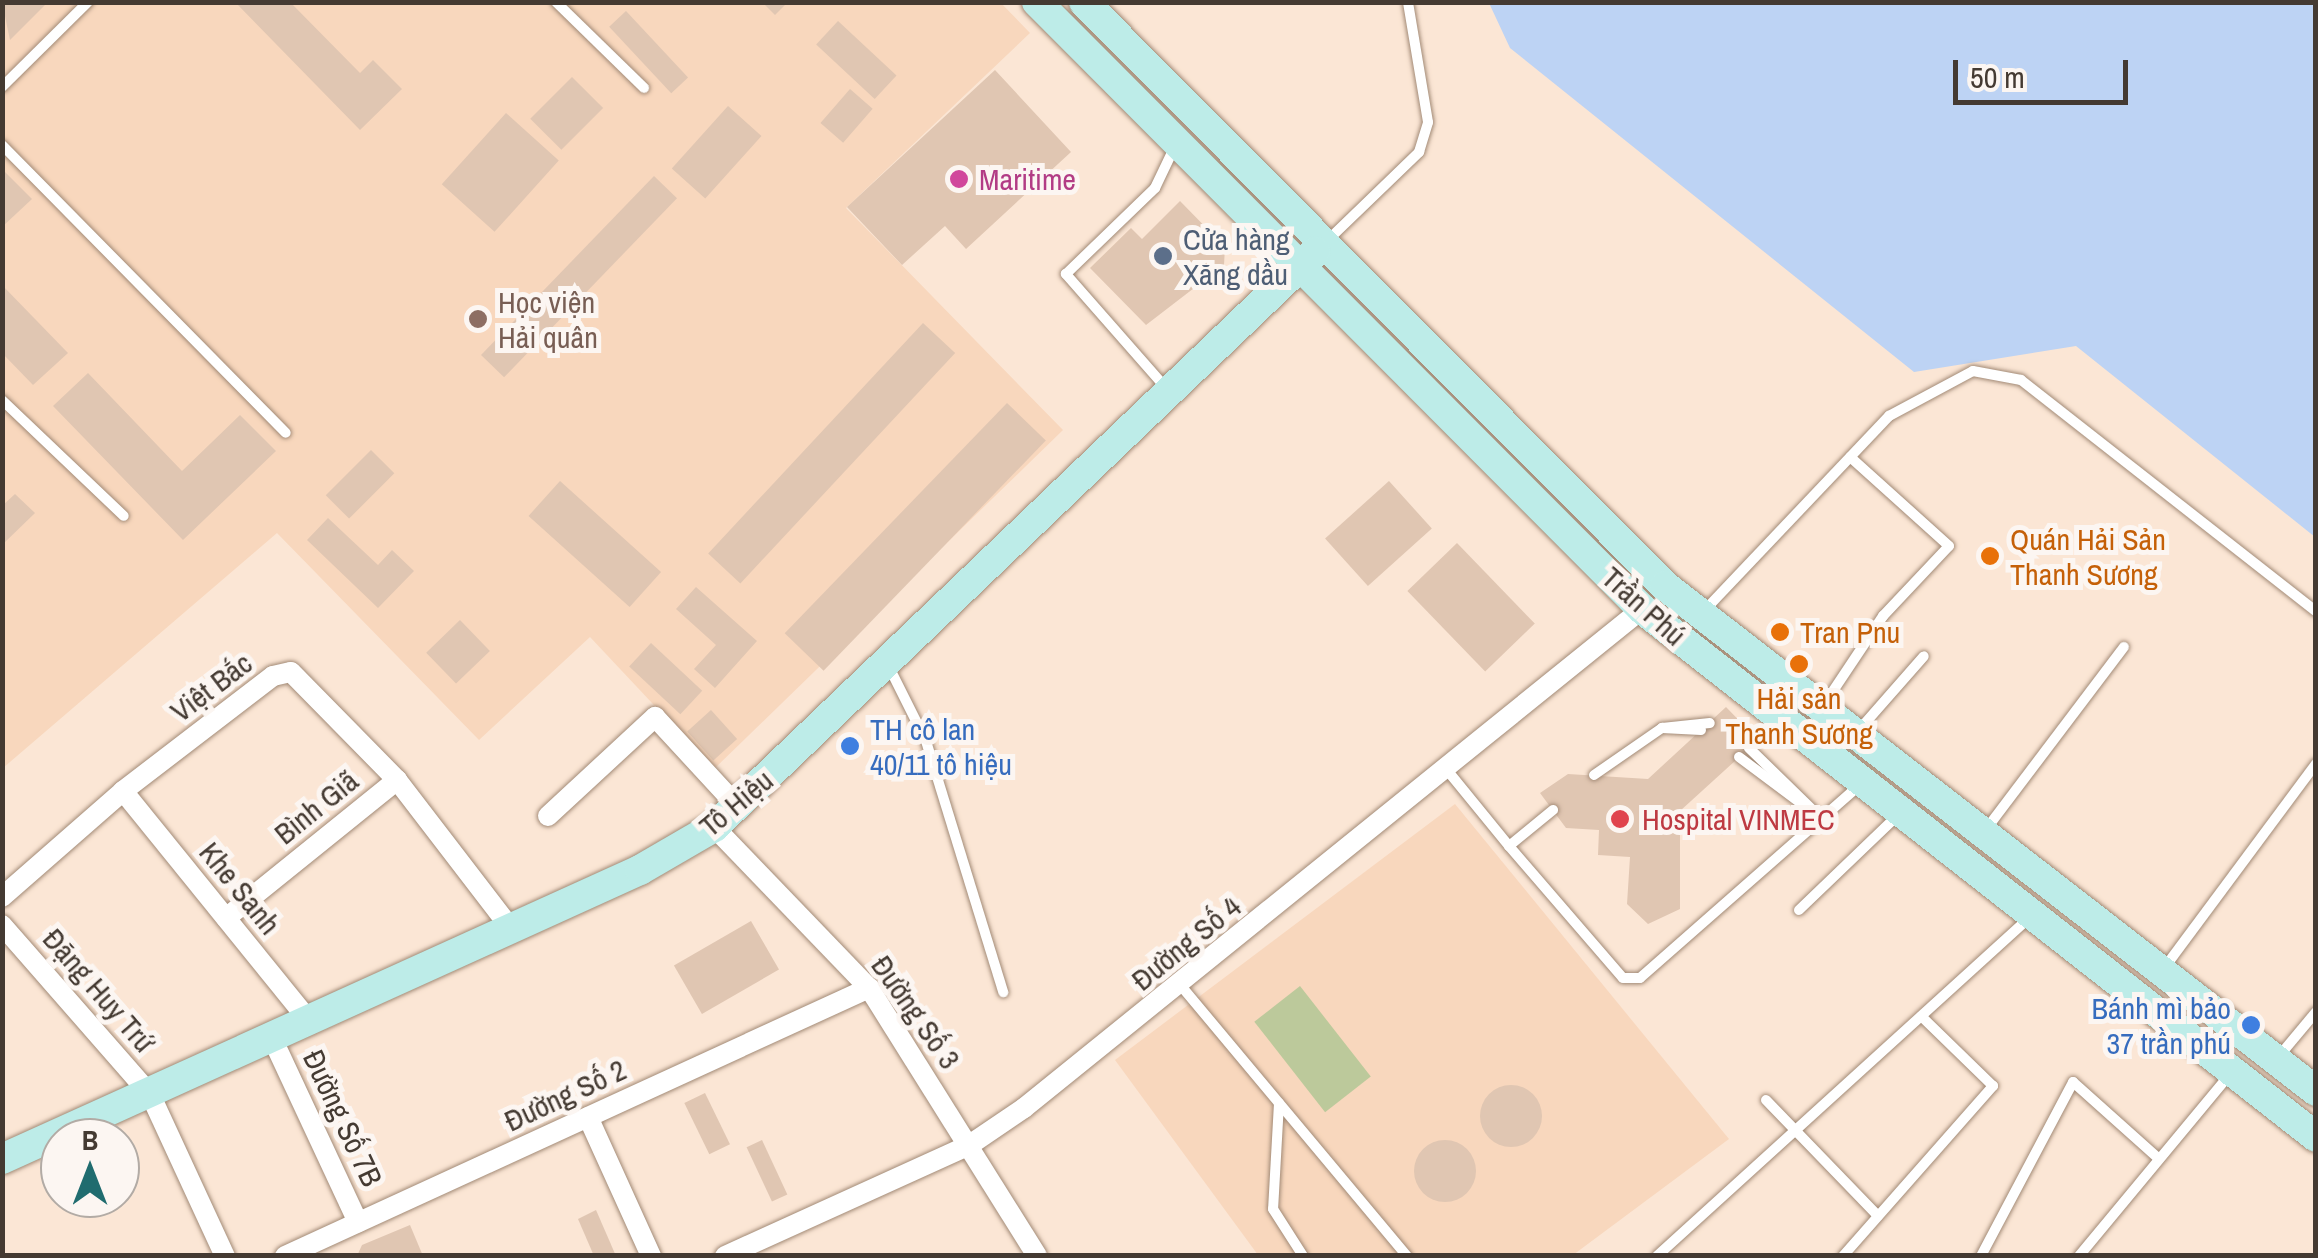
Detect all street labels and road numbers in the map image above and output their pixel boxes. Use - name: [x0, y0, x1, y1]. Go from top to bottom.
- street label: Trần Phú: [1595, 559, 1693, 653]
- street label: Việt Bắc: [163, 645, 259, 729]
- street label: Bình Giã: [267, 762, 365, 852]
- street label: Tô Hiệu: [692, 762, 780, 844]
- street label: Khe Sanh: [192, 835, 288, 941]
- street label: Đường Số 4: [1124, 888, 1248, 998]
- street label: Đặng Huy Trứ: [35, 921, 163, 1059]
- street label: Đường Số 3: [864, 948, 968, 1076]
- street label: Đường Số 7B: [296, 1044, 390, 1192]
- street label: Đường Số 2: [499, 1051, 631, 1139]

